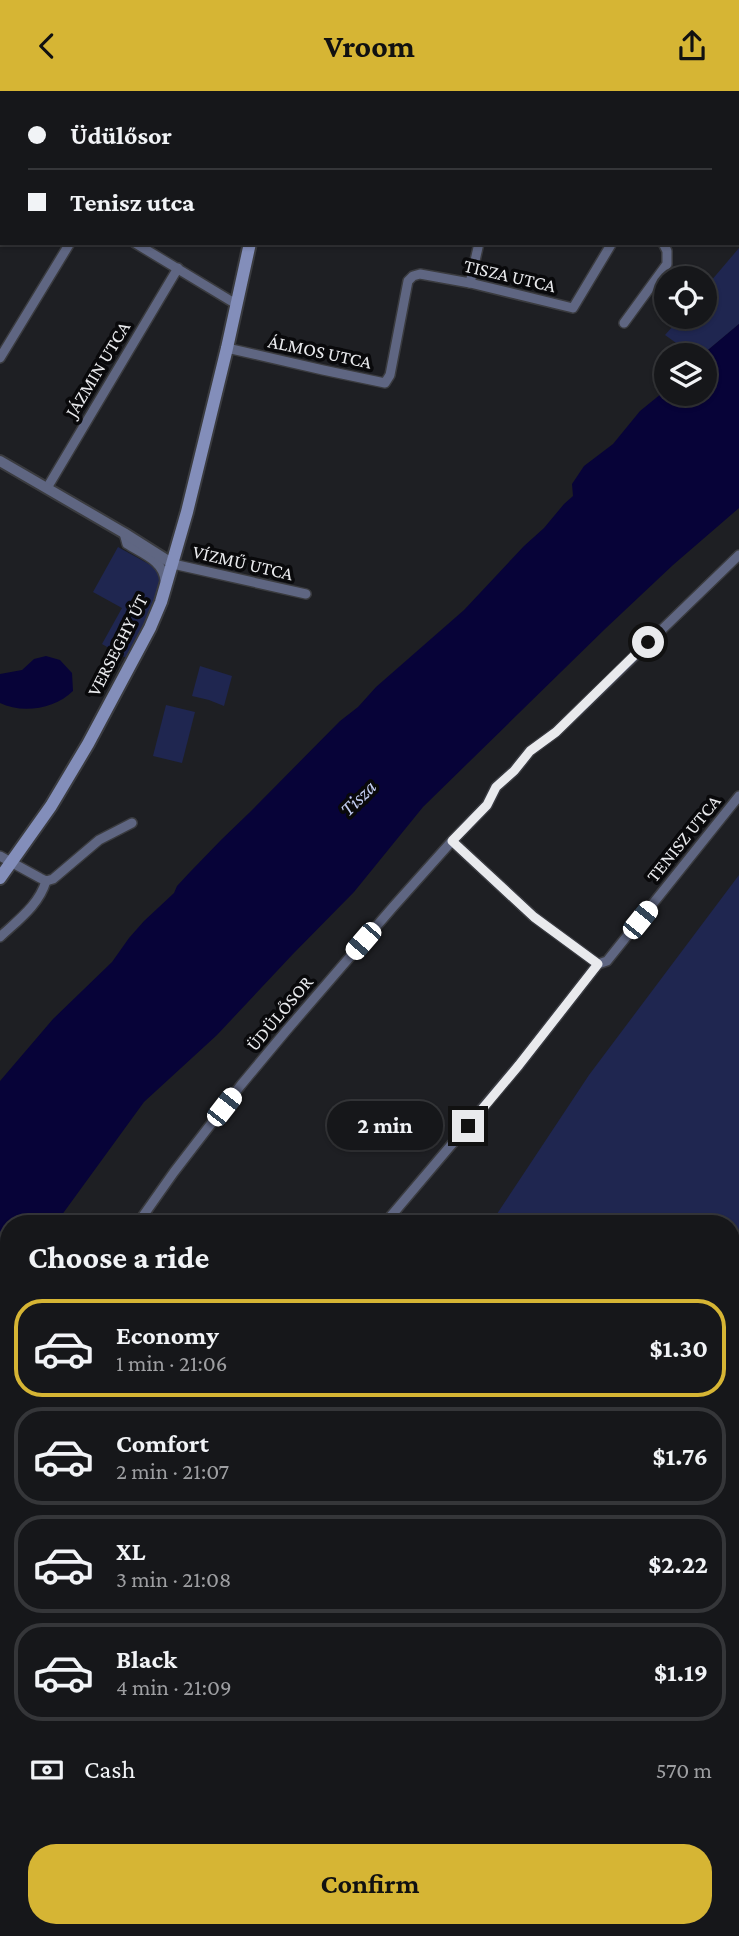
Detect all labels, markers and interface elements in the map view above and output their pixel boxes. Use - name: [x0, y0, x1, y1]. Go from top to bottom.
- icon: back: [28, 27, 66, 65]
- icon: share: [673, 27, 711, 65]
- text: Vroom: [324, 28, 415, 64]
- text: Üdülősor: [70, 121, 172, 150]
- text: Tenisz utca: [70, 188, 195, 217]
- street label: TISZA UTCA: [462, 255, 558, 296]
- map controls: [654, 266, 717, 406]
- button: locate: [654, 266, 717, 329]
- street label: JÁZMIN UTCA: [60, 317, 134, 423]
- street label: ÁLMOS UTCA: [266, 330, 374, 373]
- button: layers: [654, 343, 717, 406]
- street label: VÍZMŰ UTCA: [191, 541, 295, 584]
- street label: VERSEGHY ÚT: [83, 590, 152, 700]
- route start: [632, 626, 664, 658]
- water label: Tisza: [335, 775, 381, 821]
- street label: TENISZ UTCA: [642, 791, 725, 886]
- car: [619, 897, 662, 943]
- car: [342, 918, 385, 964]
- street label: ÜDÜLŐSOR: [242, 971, 317, 1055]
- car: [203, 1084, 246, 1130]
- callout: 2 min: [328, 1101, 444, 1151]
- route end: [452, 1110, 484, 1142]
- text: 2 min: [357, 1112, 413, 1138]
- text: Choose a ride: [28, 1239, 209, 1275]
- icon: car: [32, 1317, 95, 1380]
- text: Economy: [116, 1321, 219, 1350]
- text: $1.30: [650, 1334, 708, 1363]
- text: 1 min · 21:06: [116, 1350, 228, 1376]
- icon: car: [32, 1425, 95, 1488]
- text: Comfort: [116, 1429, 209, 1458]
- text: $1.76: [653, 1442, 708, 1471]
- text: 2 min · 21:07: [116, 1458, 229, 1484]
- icon: car: [32, 1533, 95, 1596]
- text: XL: [116, 1537, 145, 1566]
- text: $2.22: [648, 1550, 708, 1579]
- text: 3 min · 21:08: [116, 1566, 231, 1592]
- icon: car: [32, 1641, 95, 1704]
- text: Black: [116, 1645, 177, 1674]
- text: $1.19: [654, 1658, 708, 1687]
- text: 4 min · 21:09: [116, 1674, 232, 1700]
- icon: cash: [28, 1751, 66, 1789]
- text: Cash: [84, 1755, 135, 1784]
- text: 570 m: [656, 1757, 712, 1783]
- button: Confirm: [28, 1844, 712, 1924]

